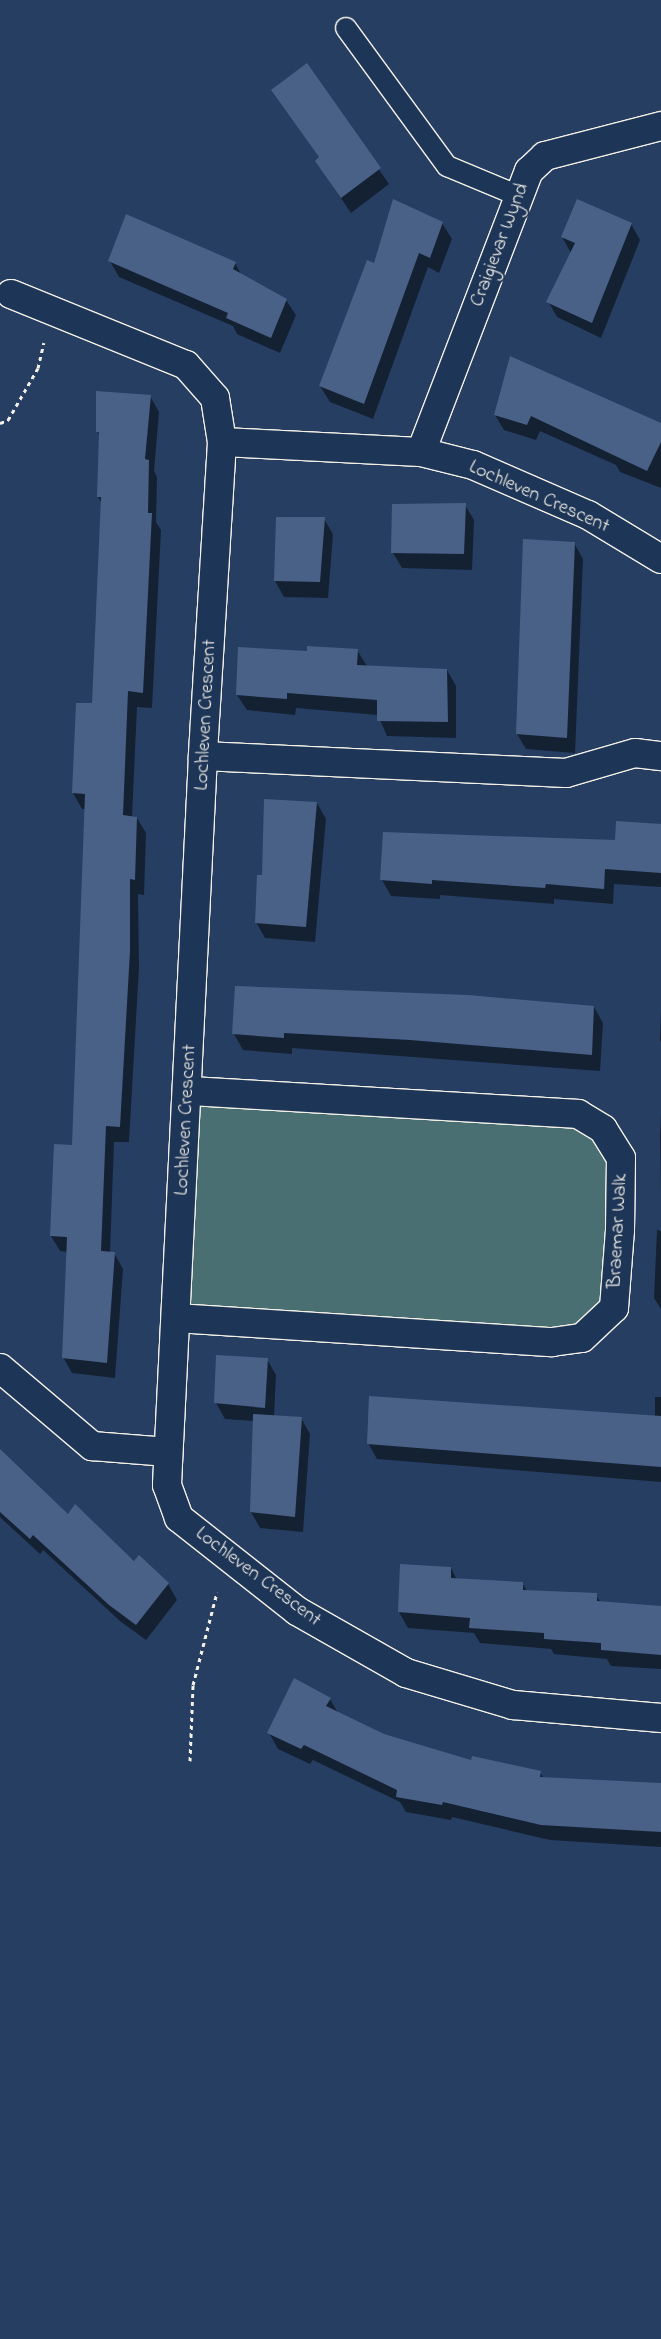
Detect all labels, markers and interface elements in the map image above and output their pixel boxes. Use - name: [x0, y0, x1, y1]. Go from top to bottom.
- street label: Craigievar Wynd: [465, 180, 535, 310]
- street label: Lochleven Crescent: [465, 455, 613, 539]
- street label: Lochleven Crescent: [190, 639, 222, 791]
- street label: Lochleven Crescent: [170, 1044, 202, 1196]
- street label: Braemar Walk: [603, 1173, 633, 1289]
- street label: Lochleven Crescent: [190, 1522, 326, 1632]

